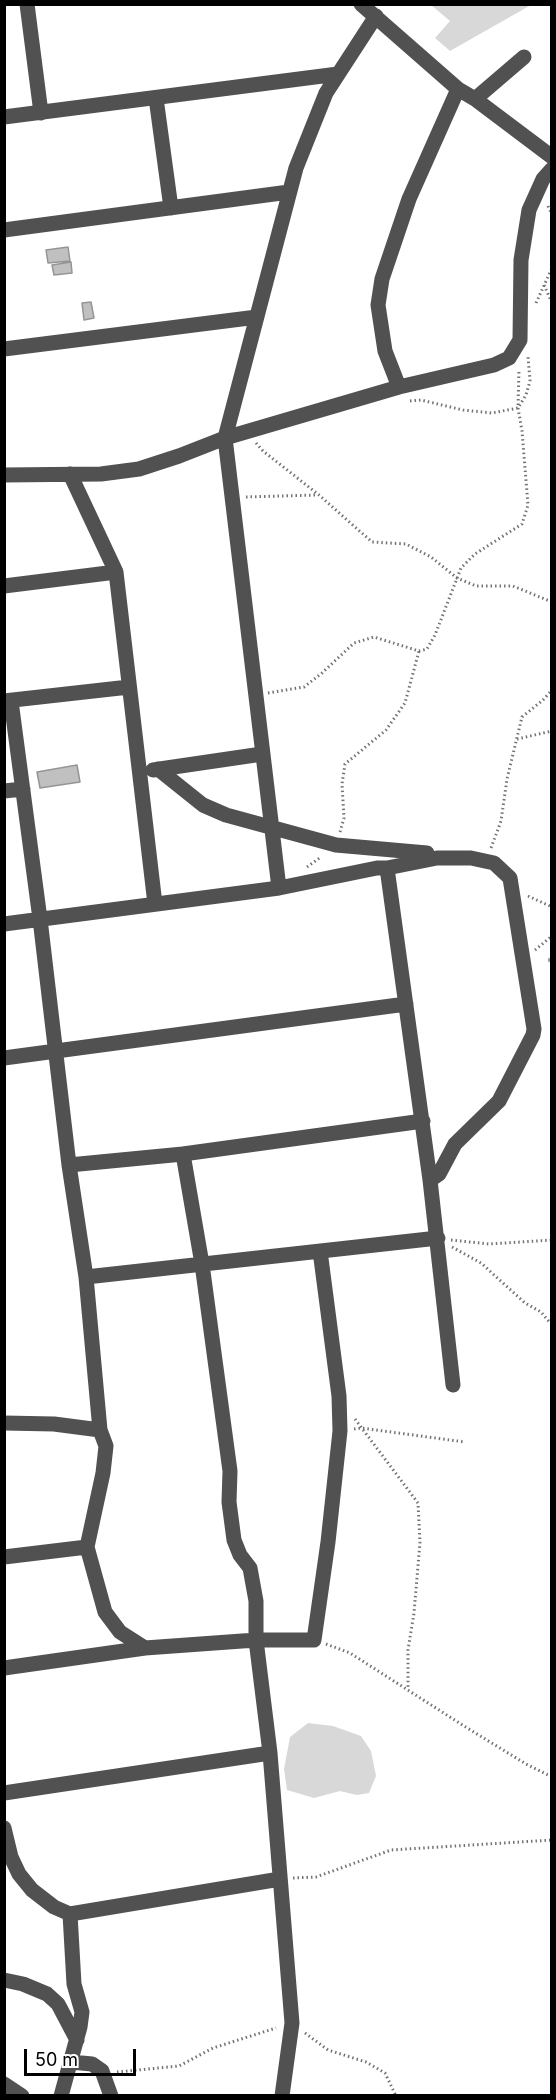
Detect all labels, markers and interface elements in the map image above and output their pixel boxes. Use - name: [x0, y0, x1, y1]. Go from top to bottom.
- scale bar: [27, 2037, 140, 2075]
- text: 50 m: [35, 2049, 78, 2070]

